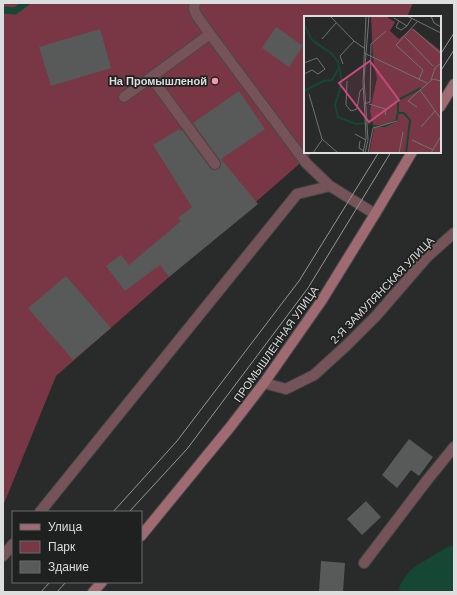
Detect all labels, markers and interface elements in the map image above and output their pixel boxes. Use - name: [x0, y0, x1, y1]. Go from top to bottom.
- inset map: [304, 16, 441, 153]
- place label: На Промышленой: [109, 75, 207, 87]
- marker: На Промышленой: [210, 76, 220, 86]
- street label: 2-Я ЗАМУЛЯНСКАЯ УЛИЦА: [328, 234, 437, 346]
- street label: ПРОМЫШЛЕННАЯ УЛИЦА: [231, 283, 321, 404]
- legend: [12, 511, 142, 583]
- text: Улица: [48, 520, 82, 534]
- text: Парк: [48, 540, 76, 554]
- text: Здание: [48, 560, 89, 574]

